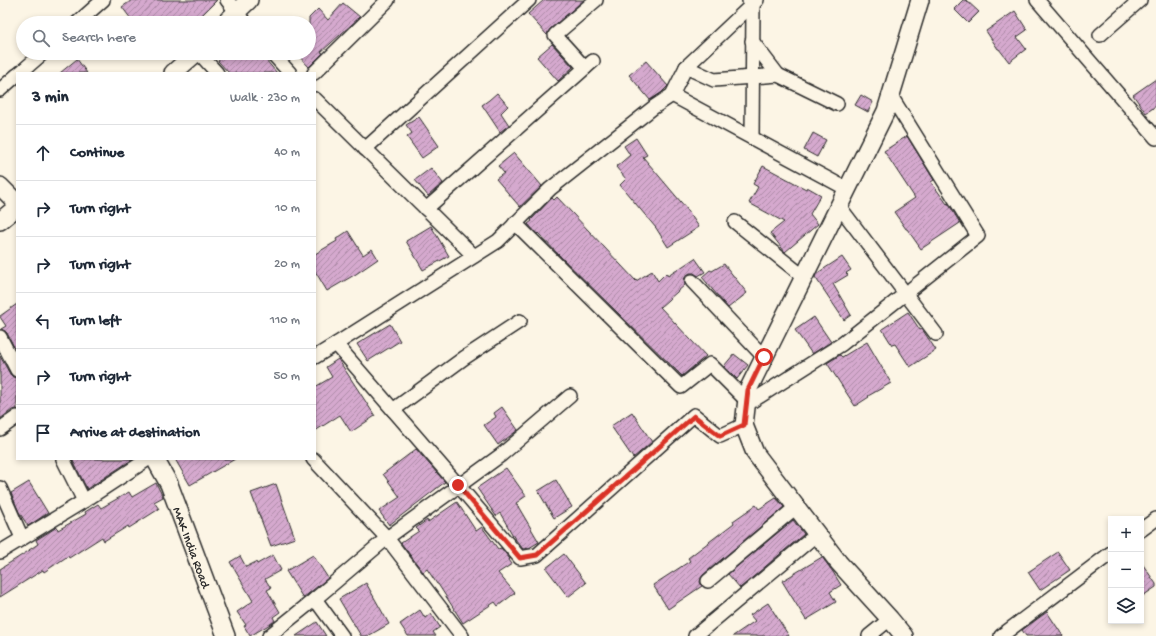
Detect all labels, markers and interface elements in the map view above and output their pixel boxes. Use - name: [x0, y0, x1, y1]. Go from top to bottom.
- search box: [16, 16, 316, 60]
- icon: search: [30, 27, 52, 49]
- text: Search here: [62, 29, 136, 47]
- text: 3 min: [32, 88, 69, 108]
- text: Walk · 230 m: [230, 91, 300, 106]
- icon: ahead: [32, 142, 54, 164]
- text: Continue: [70, 144, 124, 162]
- text: 40 m: [274, 145, 300, 160]
- icon: right: [32, 198, 54, 220]
- text: Turn right: [70, 200, 130, 218]
- text: 10 m: [275, 201, 300, 216]
- icon: right: [32, 254, 54, 276]
- text: Turn right: [70, 256, 130, 274]
- text: 20 m: [274, 257, 300, 272]
- icon: left: [32, 310, 54, 332]
- text: Turn left: [70, 312, 121, 330]
- text: 110 m: [270, 313, 300, 328]
- route start: [755, 348, 773, 366]
- icon: right: [32, 366, 54, 388]
- text: Turn right: [70, 368, 130, 386]
- text: 50 m: [273, 369, 300, 384]
- icon: arrive: [32, 422, 54, 444]
- text: Arrive at destination: [70, 424, 200, 442]
- route end: [449, 476, 467, 494]
- street label: MAK India Road: [168, 505, 213, 592]
- map controls: [1108, 516, 1144, 624]
- button: +: [1108, 516, 1144, 552]
- button: −: [1108, 552, 1144, 588]
- button: layers: [1108, 588, 1144, 624]

